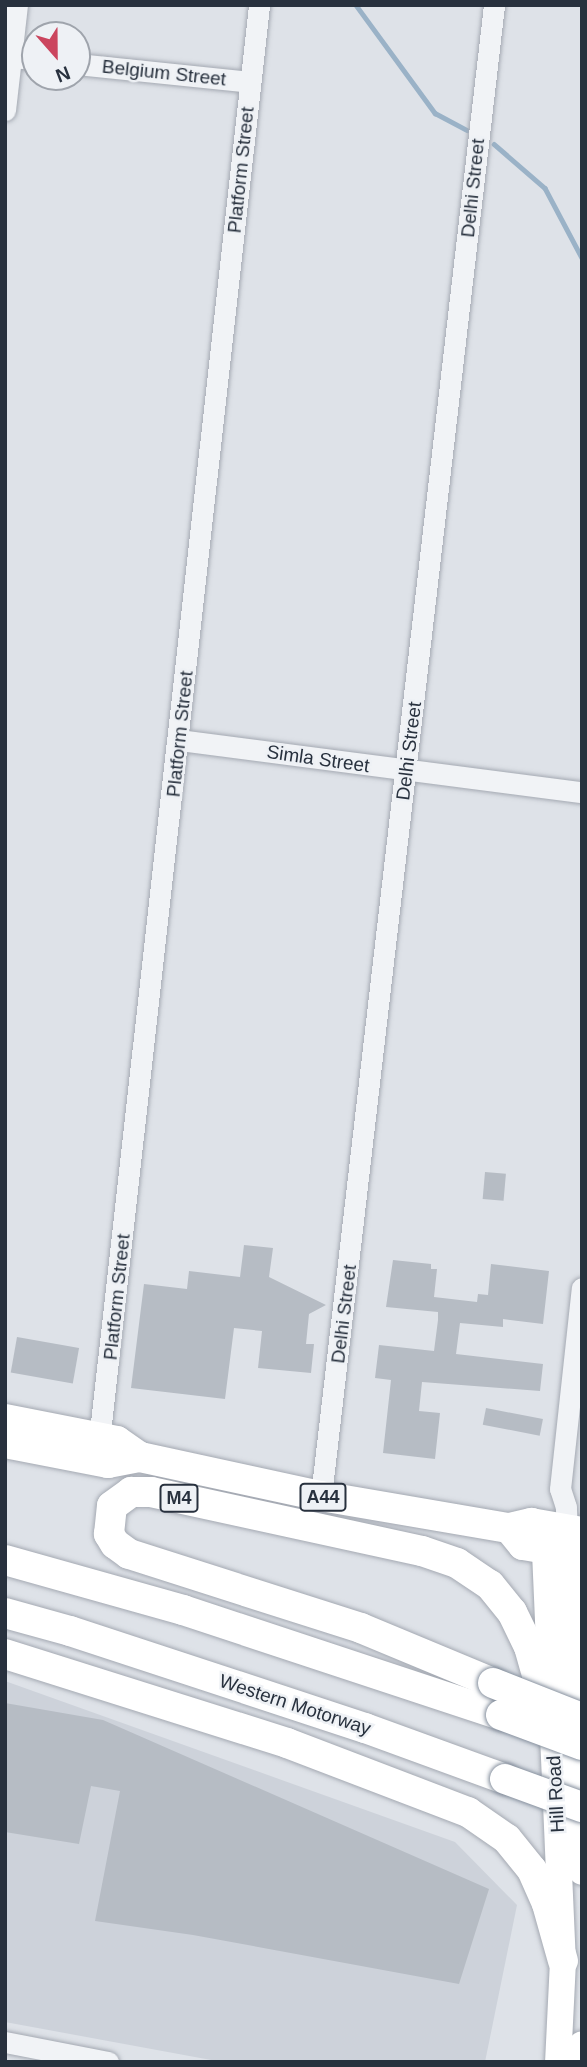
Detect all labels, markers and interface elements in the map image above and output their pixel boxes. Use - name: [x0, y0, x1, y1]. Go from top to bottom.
- north arrow: [21, 21, 91, 91]
- street label: Belgium Street: [101, 55, 227, 91]
- text: N: [53, 62, 73, 86]
- street label: Platform Street: [223, 106, 259, 234]
- street label: Delhi Street: [456, 137, 490, 239]
- street label: Platform Street: [162, 670, 198, 798]
- street label: Delhi Street: [392, 700, 426, 802]
- street label: Simla Street: [265, 741, 371, 777]
- street label: Platform Street: [99, 1233, 135, 1361]
- street label: Delhi Street: [327, 1263, 361, 1365]
- road number: A44: [298, 1482, 348, 1512]
- road number: M4: [158, 1484, 200, 1512]
- street label: Western Motorway: [216, 1670, 374, 1740]
- street label: Hill Road: [543, 1755, 569, 1833]

